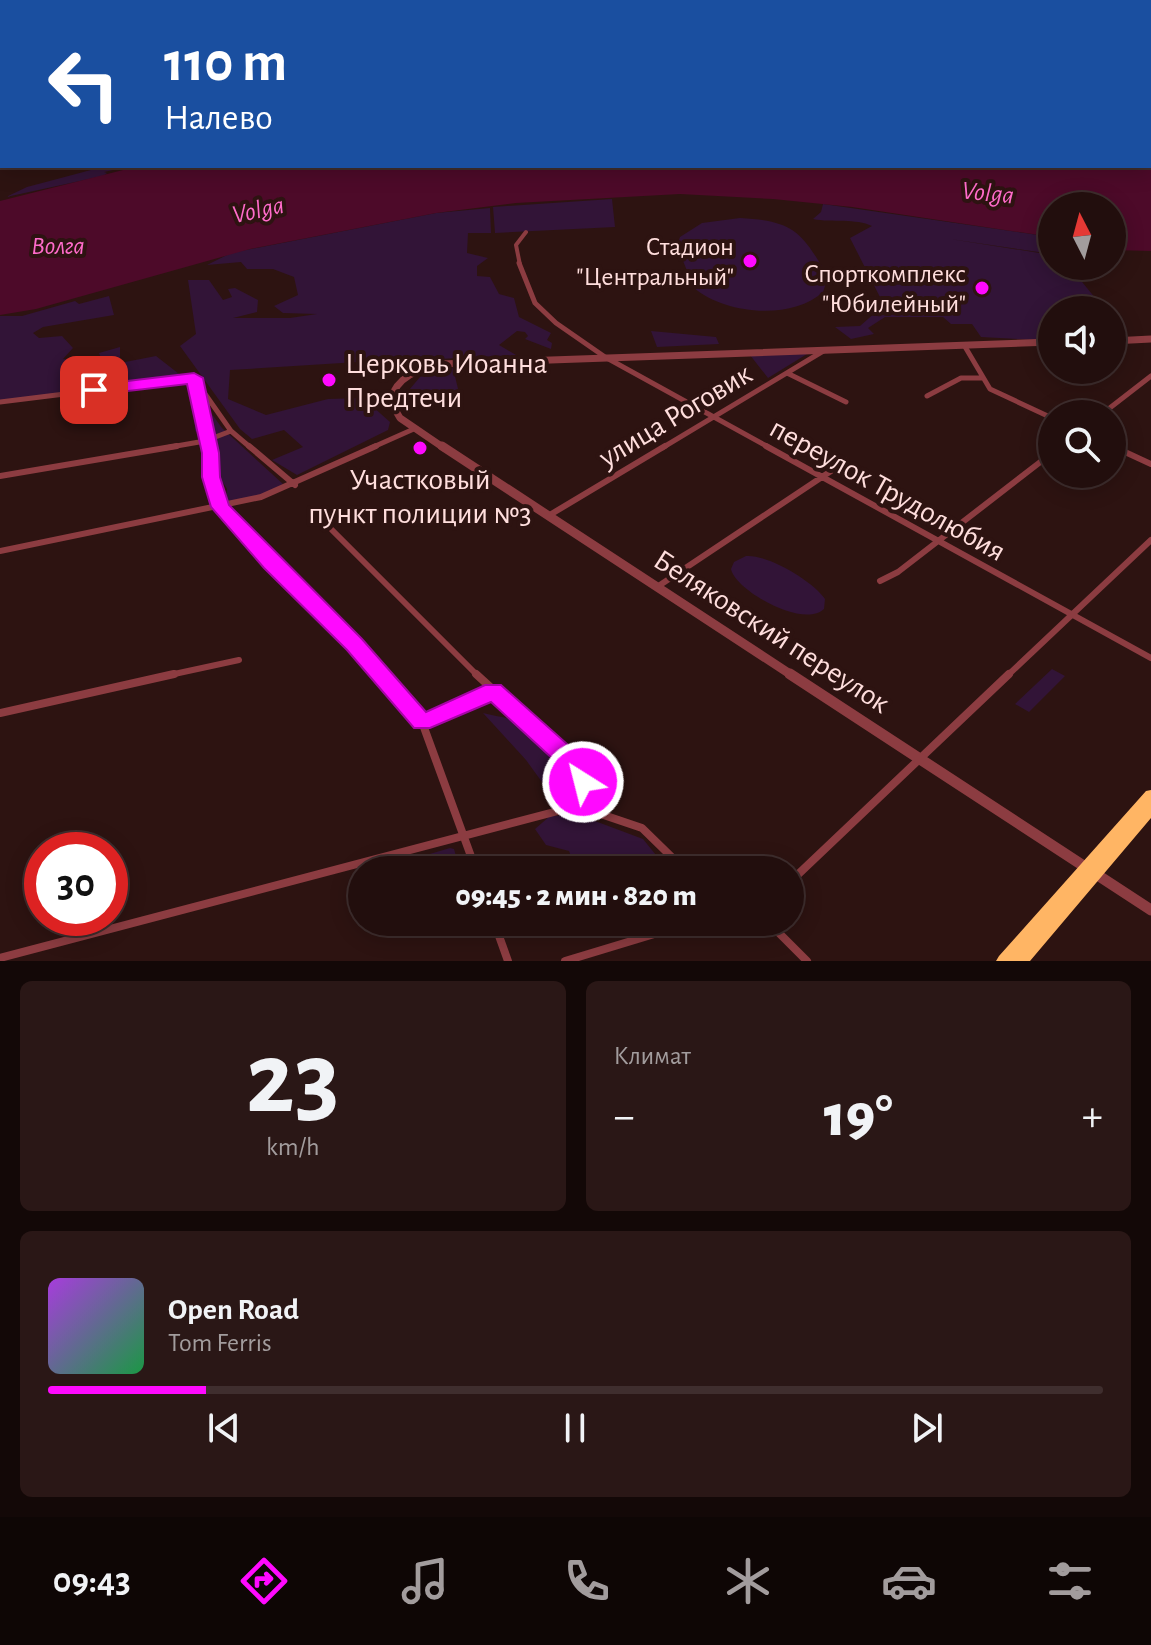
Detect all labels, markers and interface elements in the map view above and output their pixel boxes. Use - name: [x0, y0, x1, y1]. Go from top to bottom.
- icon: left: [32, 32, 136, 136]
- text: 110 m: [164, 35, 287, 91]
- text: Налево: [164, 100, 273, 136]
- water label: Volga: [960, 177, 1015, 209]
- water label: Volga: [230, 192, 287, 228]
- north arrow: [1038, 192, 1126, 280]
- map controls: [1038, 192, 1126, 488]
- water label: Волга: [31, 233, 85, 259]
- place label: Стадион "Центральный": [576, 234, 734, 290]
- marker: Стадион "Центральный": [741, 252, 759, 270]
- place label: Спорткомплекс "Юбилейный": [804, 261, 966, 317]
- marker: Спорткомплекс "Юбилейный": [973, 279, 991, 297]
- button: sound: [1038, 296, 1126, 384]
- place label: Церковь Иоанна Предтечи: [345, 349, 548, 413]
- pin: [60, 356, 128, 424]
- street label: улица Роговик: [593, 359, 757, 474]
- icon: arrive: [72, 368, 116, 412]
- marker: Церковь Иоанна Предтечи: [320, 371, 338, 389]
- button: search: [1038, 400, 1126, 488]
- street label: переулок Трудолюбия: [765, 413, 1010, 567]
- marker: Участковый пункт полиции №3: [411, 439, 429, 457]
- place label: Участковый пункт полиции №3: [308, 465, 532, 529]
- street label: Беляковский переулок: [648, 545, 895, 719]
- position arrow: [541, 740, 625, 824]
- speed limit sign: 30: [24, 832, 128, 936]
- text: 09:45 · 2 мин · 820 m: [455, 881, 697, 911]
- text: 23: [246, 1028, 340, 1132]
- text: Климат: [614, 1043, 691, 1069]
- text: 19°: [824, 1087, 893, 1147]
- text: −: [614, 1095, 635, 1139]
- text: +: [1082, 1095, 1103, 1139]
- text: km/h: [266, 1134, 320, 1160]
- text: Open Road: [168, 1295, 299, 1325]
- text: Tom Ferris: [168, 1330, 272, 1356]
- icon: previous: [202, 1406, 246, 1450]
- icon: pause: [553, 1406, 597, 1450]
- icon: next: [905, 1406, 949, 1450]
- icon: directions: [236, 1553, 292, 1609]
- icon: music: [397, 1553, 453, 1609]
- icon: phone: [559, 1553, 615, 1609]
- icon: climate: [720, 1553, 776, 1609]
- icon: car: [881, 1553, 937, 1609]
- icon: filters: [1042, 1553, 1098, 1609]
- text: 09:43: [53, 1563, 131, 1599]

